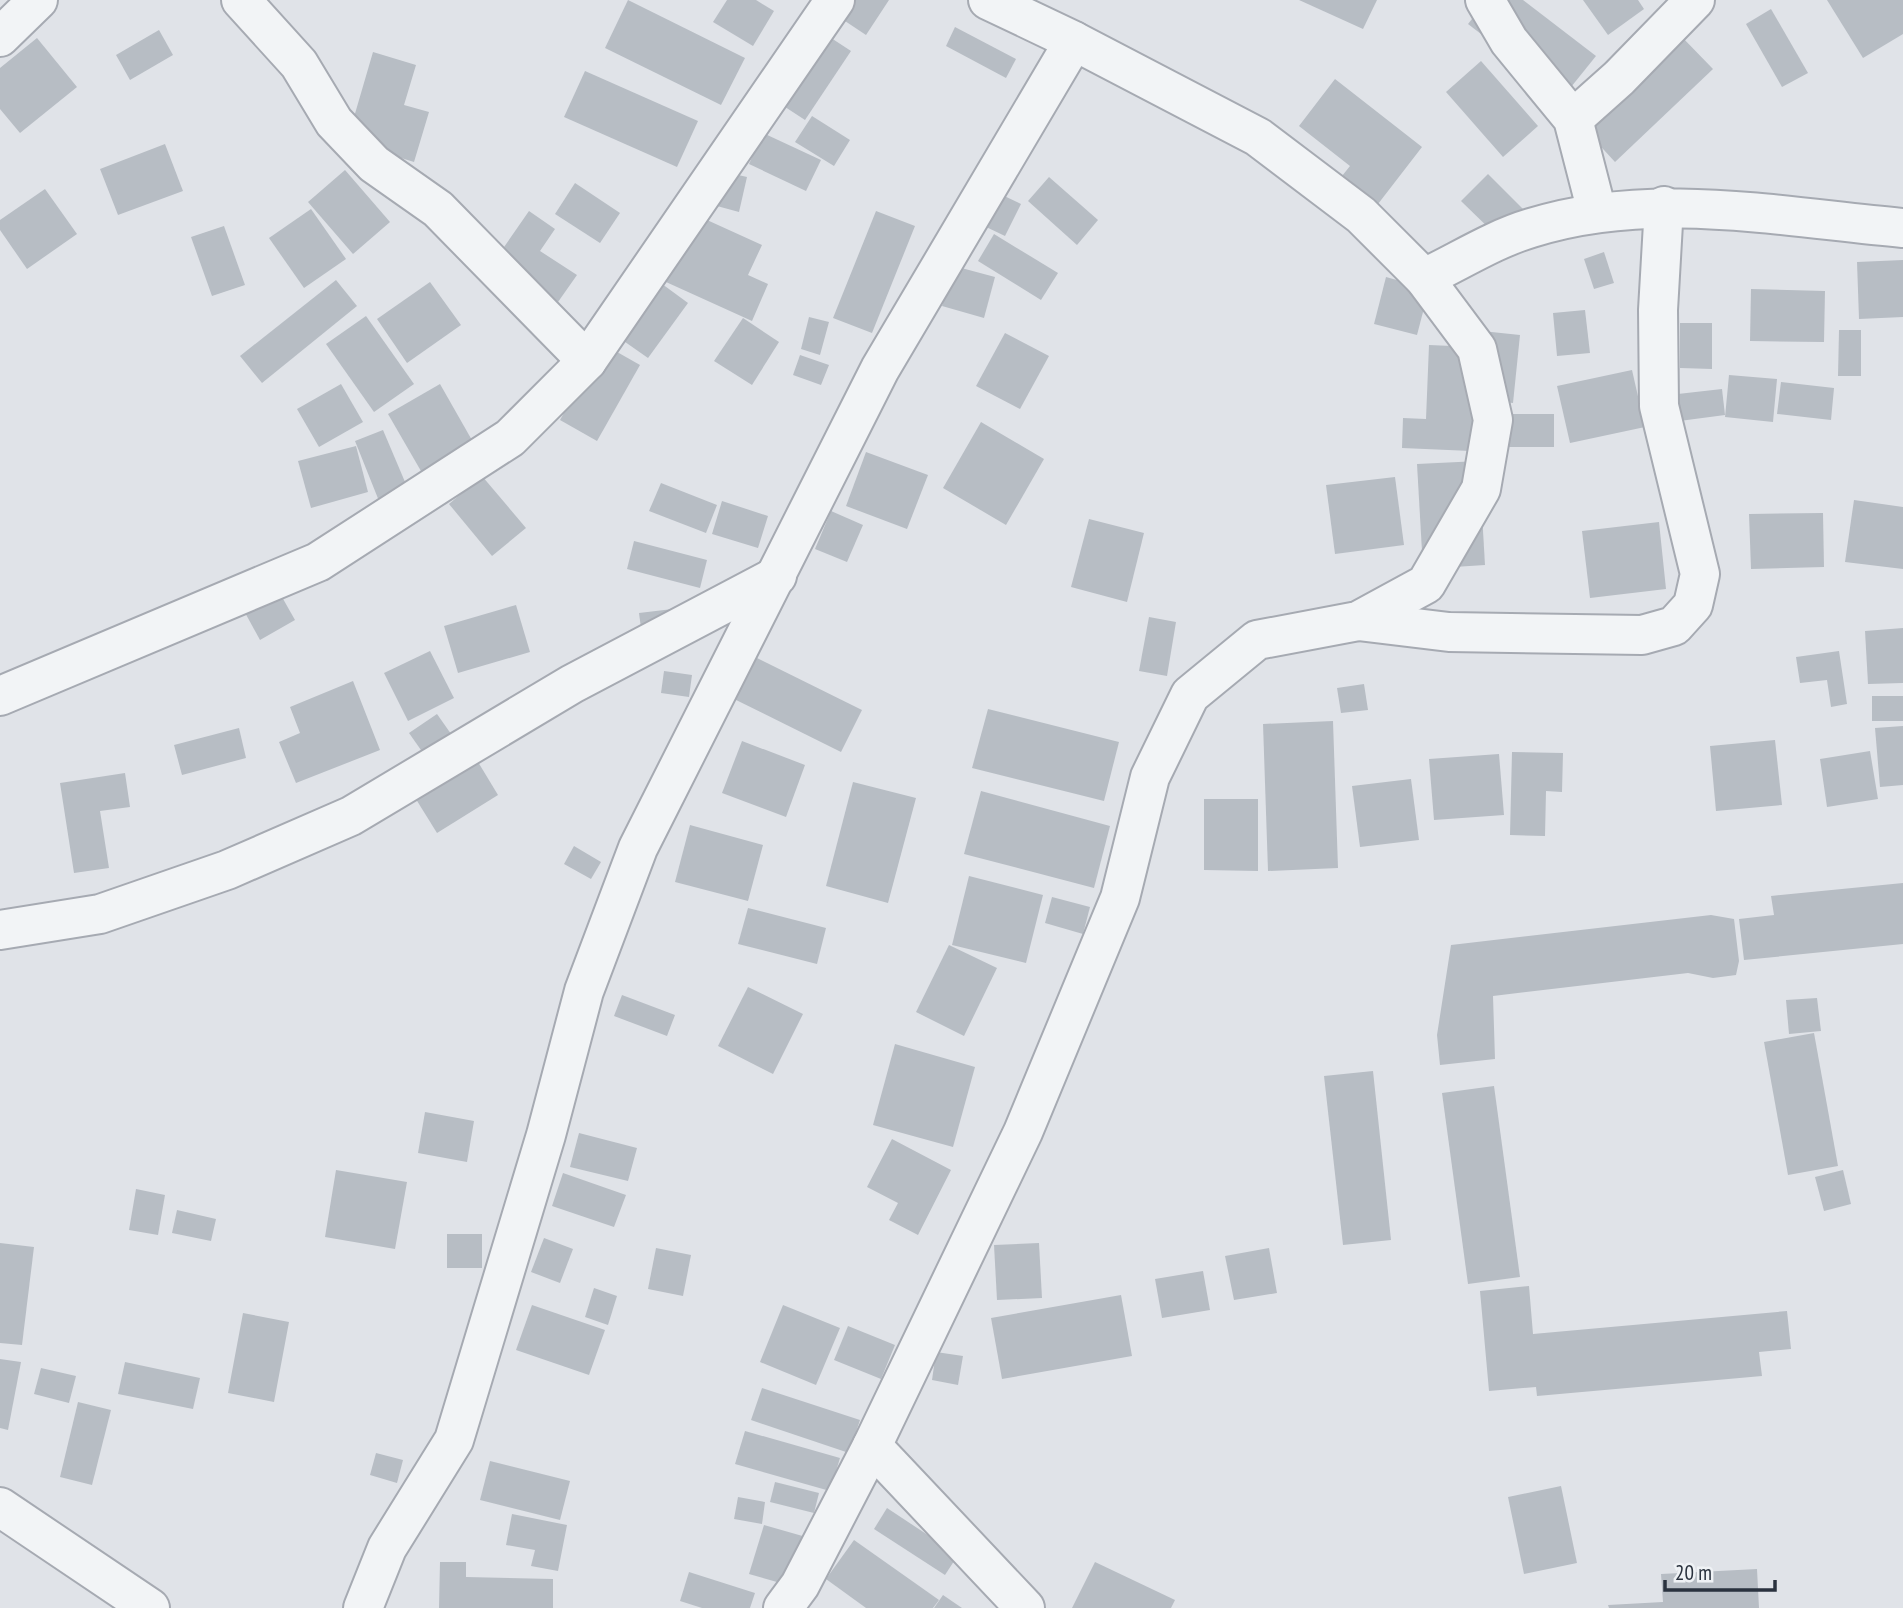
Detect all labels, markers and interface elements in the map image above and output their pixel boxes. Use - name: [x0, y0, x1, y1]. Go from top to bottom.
- scale bar: [1665, 1548, 1775, 1592]
- text: 20 m: [1675, 1559, 1712, 1586]

